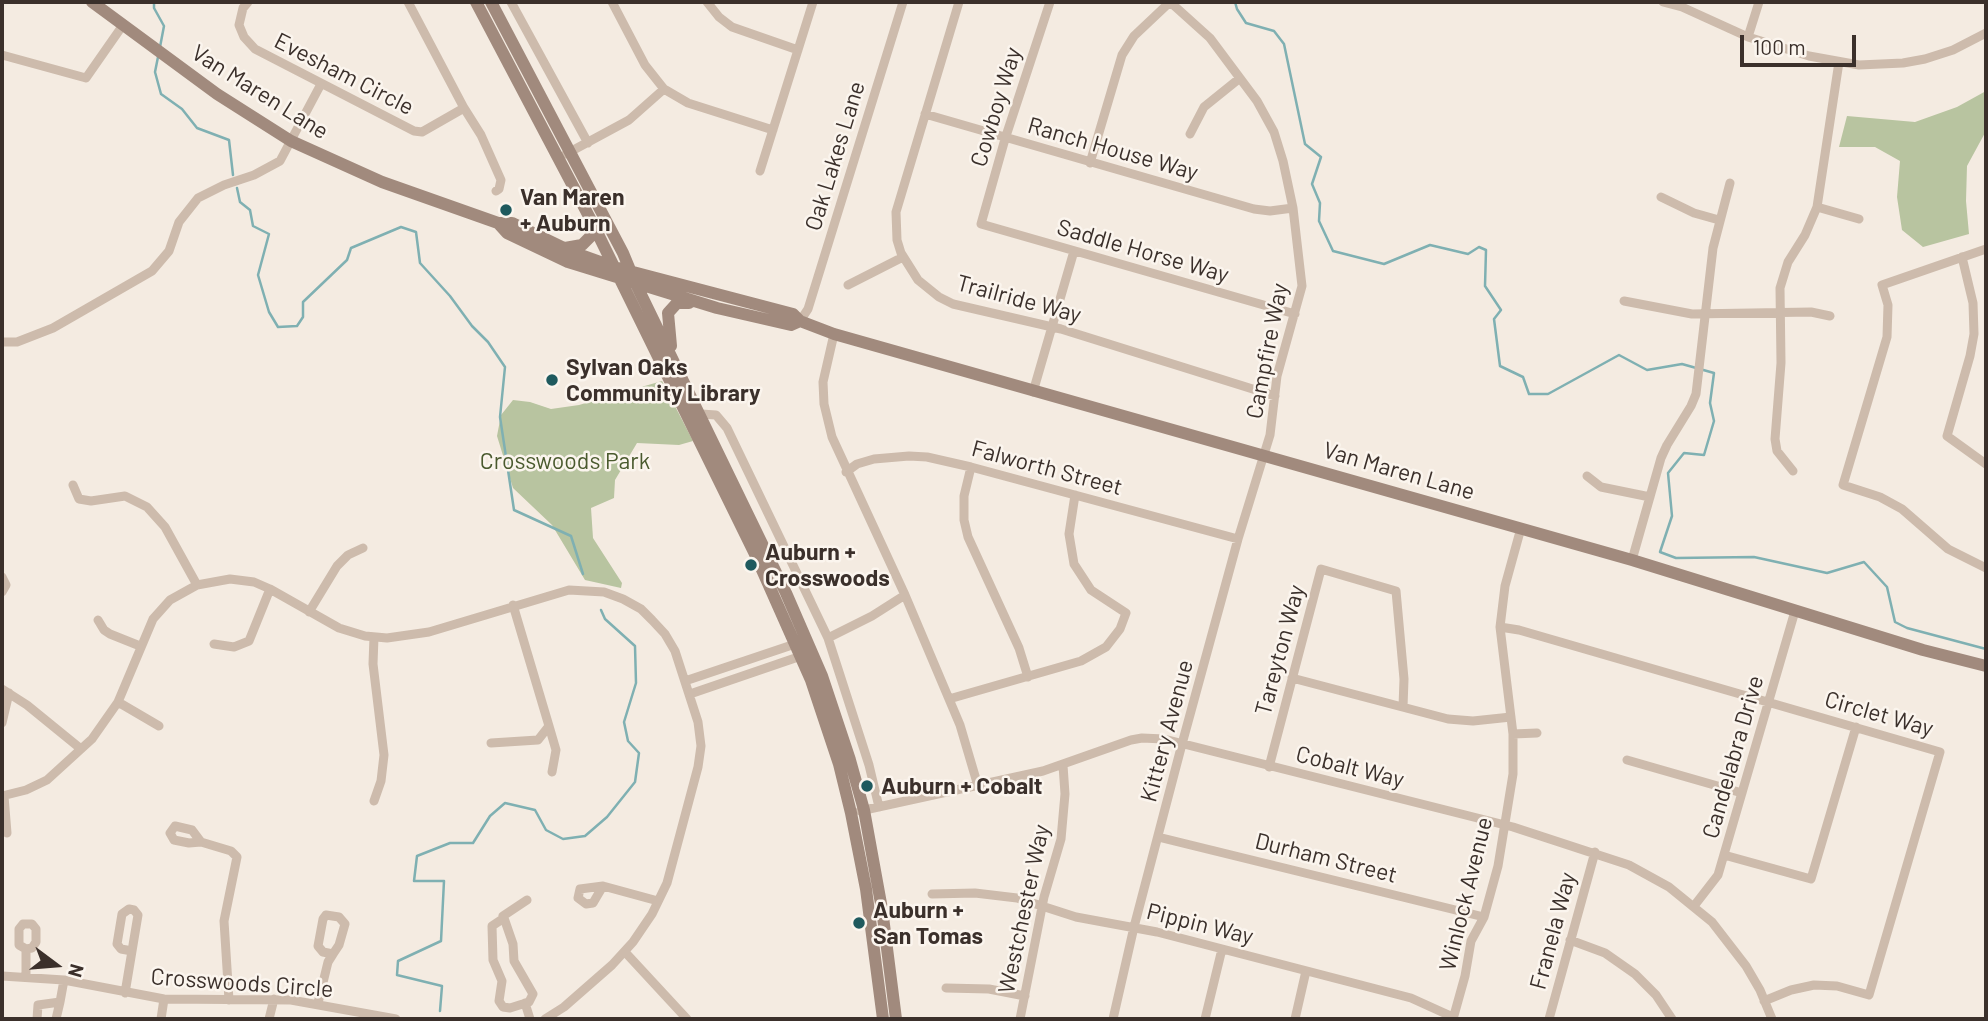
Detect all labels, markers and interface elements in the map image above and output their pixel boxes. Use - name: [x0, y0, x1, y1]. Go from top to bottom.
- scale bar: [1743, 21, 1858, 65]
- street label: Evesham Circle: [270, 27, 418, 121]
- text: 100 m: [1753, 34, 1806, 59]
- street label: Van Maren Lane: [186, 39, 334, 145]
- street label: Cowboy Way: [965, 44, 1027, 170]
- street label: Oak Lakes Lane: [799, 78, 871, 234]
- street label: Ranch House Way: [1025, 111, 1201, 187]
- place label: Van Maren + Auburn: [520, 183, 624, 237]
- marker: Van Maren + Auburn: [498, 202, 514, 218]
- street label: Saddle Horse Way: [1054, 213, 1232, 289]
- street label: Trailride Way: [954, 269, 1084, 329]
- street label: Campfire Way: [1240, 281, 1294, 421]
- place label: Sylvan Oaks Community Library: [566, 353, 761, 407]
- marker: Sylvan Oaks Community Library: [544, 372, 560, 388]
- street label: Falworth Street: [969, 435, 1125, 501]
- street label: Van Maren Lane: [1320, 436, 1478, 506]
- park label: Crosswoods Park: [480, 447, 650, 475]
- place label: Auburn + Crosswoods: [765, 538, 890, 592]
- marker: Auburn + Crosswoods: [743, 557, 759, 573]
- street label: Tareyton Way: [1249, 582, 1311, 718]
- street label: Kittery Avenue: [1135, 657, 1199, 805]
- street label: Candelabra Drive: [1697, 672, 1769, 842]
- street label: Circlet Way: [1822, 685, 1936, 743]
- street label: Cobalt Way: [1293, 740, 1407, 794]
- place label: Auburn + Cobalt: [881, 772, 1043, 800]
- marker: Auburn + Cobalt: [859, 778, 875, 794]
- street label: Winlock Avenue: [1434, 814, 1498, 974]
- street label: Westchester Way: [993, 822, 1055, 996]
- street label: Durham Street: [1252, 827, 1400, 889]
- street label: Franela Way: [1524, 869, 1582, 993]
- place label: Auburn + San Tomas: [873, 896, 983, 950]
- street label: Pippin Way: [1144, 897, 1256, 951]
- marker: Auburn + San Tomas: [851, 915, 867, 931]
- north arrow: [21, 930, 91, 1000]
- text: N: [64, 962, 89, 980]
- street label: Crosswoods Circle: [150, 963, 334, 1003]

